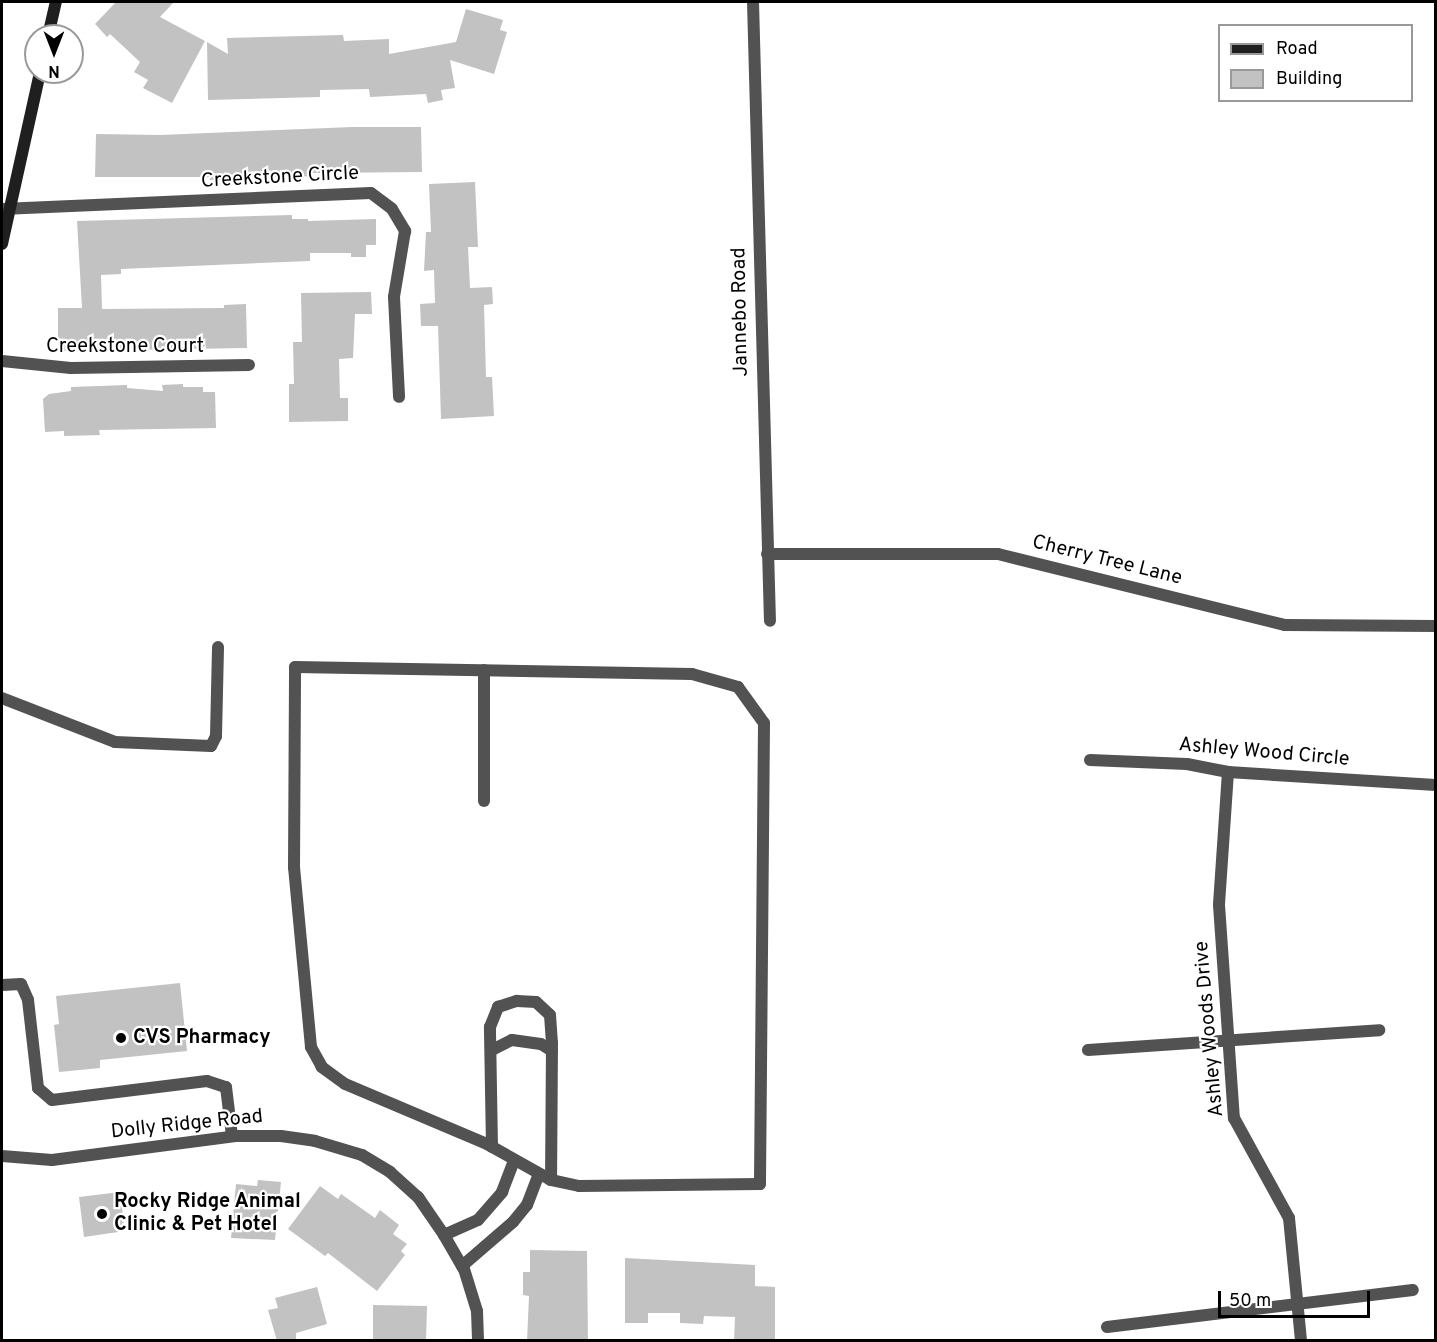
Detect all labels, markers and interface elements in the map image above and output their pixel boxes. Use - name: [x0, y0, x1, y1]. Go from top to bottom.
- north arrow: [24, 24, 84, 84]
- legend: [1218, 24, 1413, 102]
- text: Road: [1276, 38, 1318, 61]
- text: N: [48, 60, 60, 80]
- text: Building: [1276, 68, 1342, 91]
- street label: Creekstone Circle: [200, 162, 360, 194]
- street label: Jannebo Road: [728, 247, 754, 377]
- street label: Creekstone Court: [46, 335, 204, 359]
- street label: Cherry Tree Lane: [1029, 531, 1185, 591]
- street label: Ashley Wood Circle: [1177, 734, 1351, 772]
- street label: Ashley Woods Drive: [1190, 940, 1230, 1118]
- place label: CVS Pharmacy: [133, 1026, 271, 1050]
- marker: CVS Pharmacy: [114, 1031, 128, 1045]
- street label: Dolly Ridge Road: [110, 1105, 264, 1145]
- place label: Rocky Ridge Animal Clinic & Pet Hotel: [114, 1190, 302, 1237]
- marker: Rocky Ridge Animal Clinic & Pet Hotel: [95, 1207, 109, 1221]
- scale bar: [1221, 1279, 1372, 1317]
- text: 50 m: [1229, 1290, 1271, 1313]

